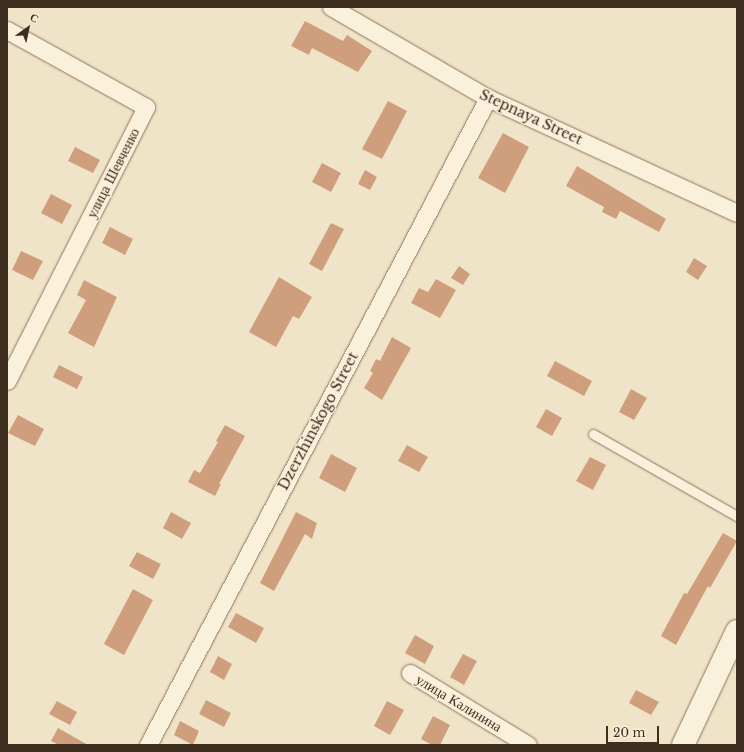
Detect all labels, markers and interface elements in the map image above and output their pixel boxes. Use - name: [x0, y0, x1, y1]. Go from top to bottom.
- north arrow: [8, 8, 48, 48]
- text: С: [27, 10, 42, 26]
- street label: Stepnaya Street: [477, 86, 585, 148]
- street label: улица Шевченко: [83, 125, 143, 221]
- street label: Dzerzhinskogo Street: [274, 349, 362, 493]
- street label: улица Калинина: [413, 671, 505, 735]
- scale bar: [608, 718, 661, 744]
- text: 20 m: [613, 725, 645, 740]

